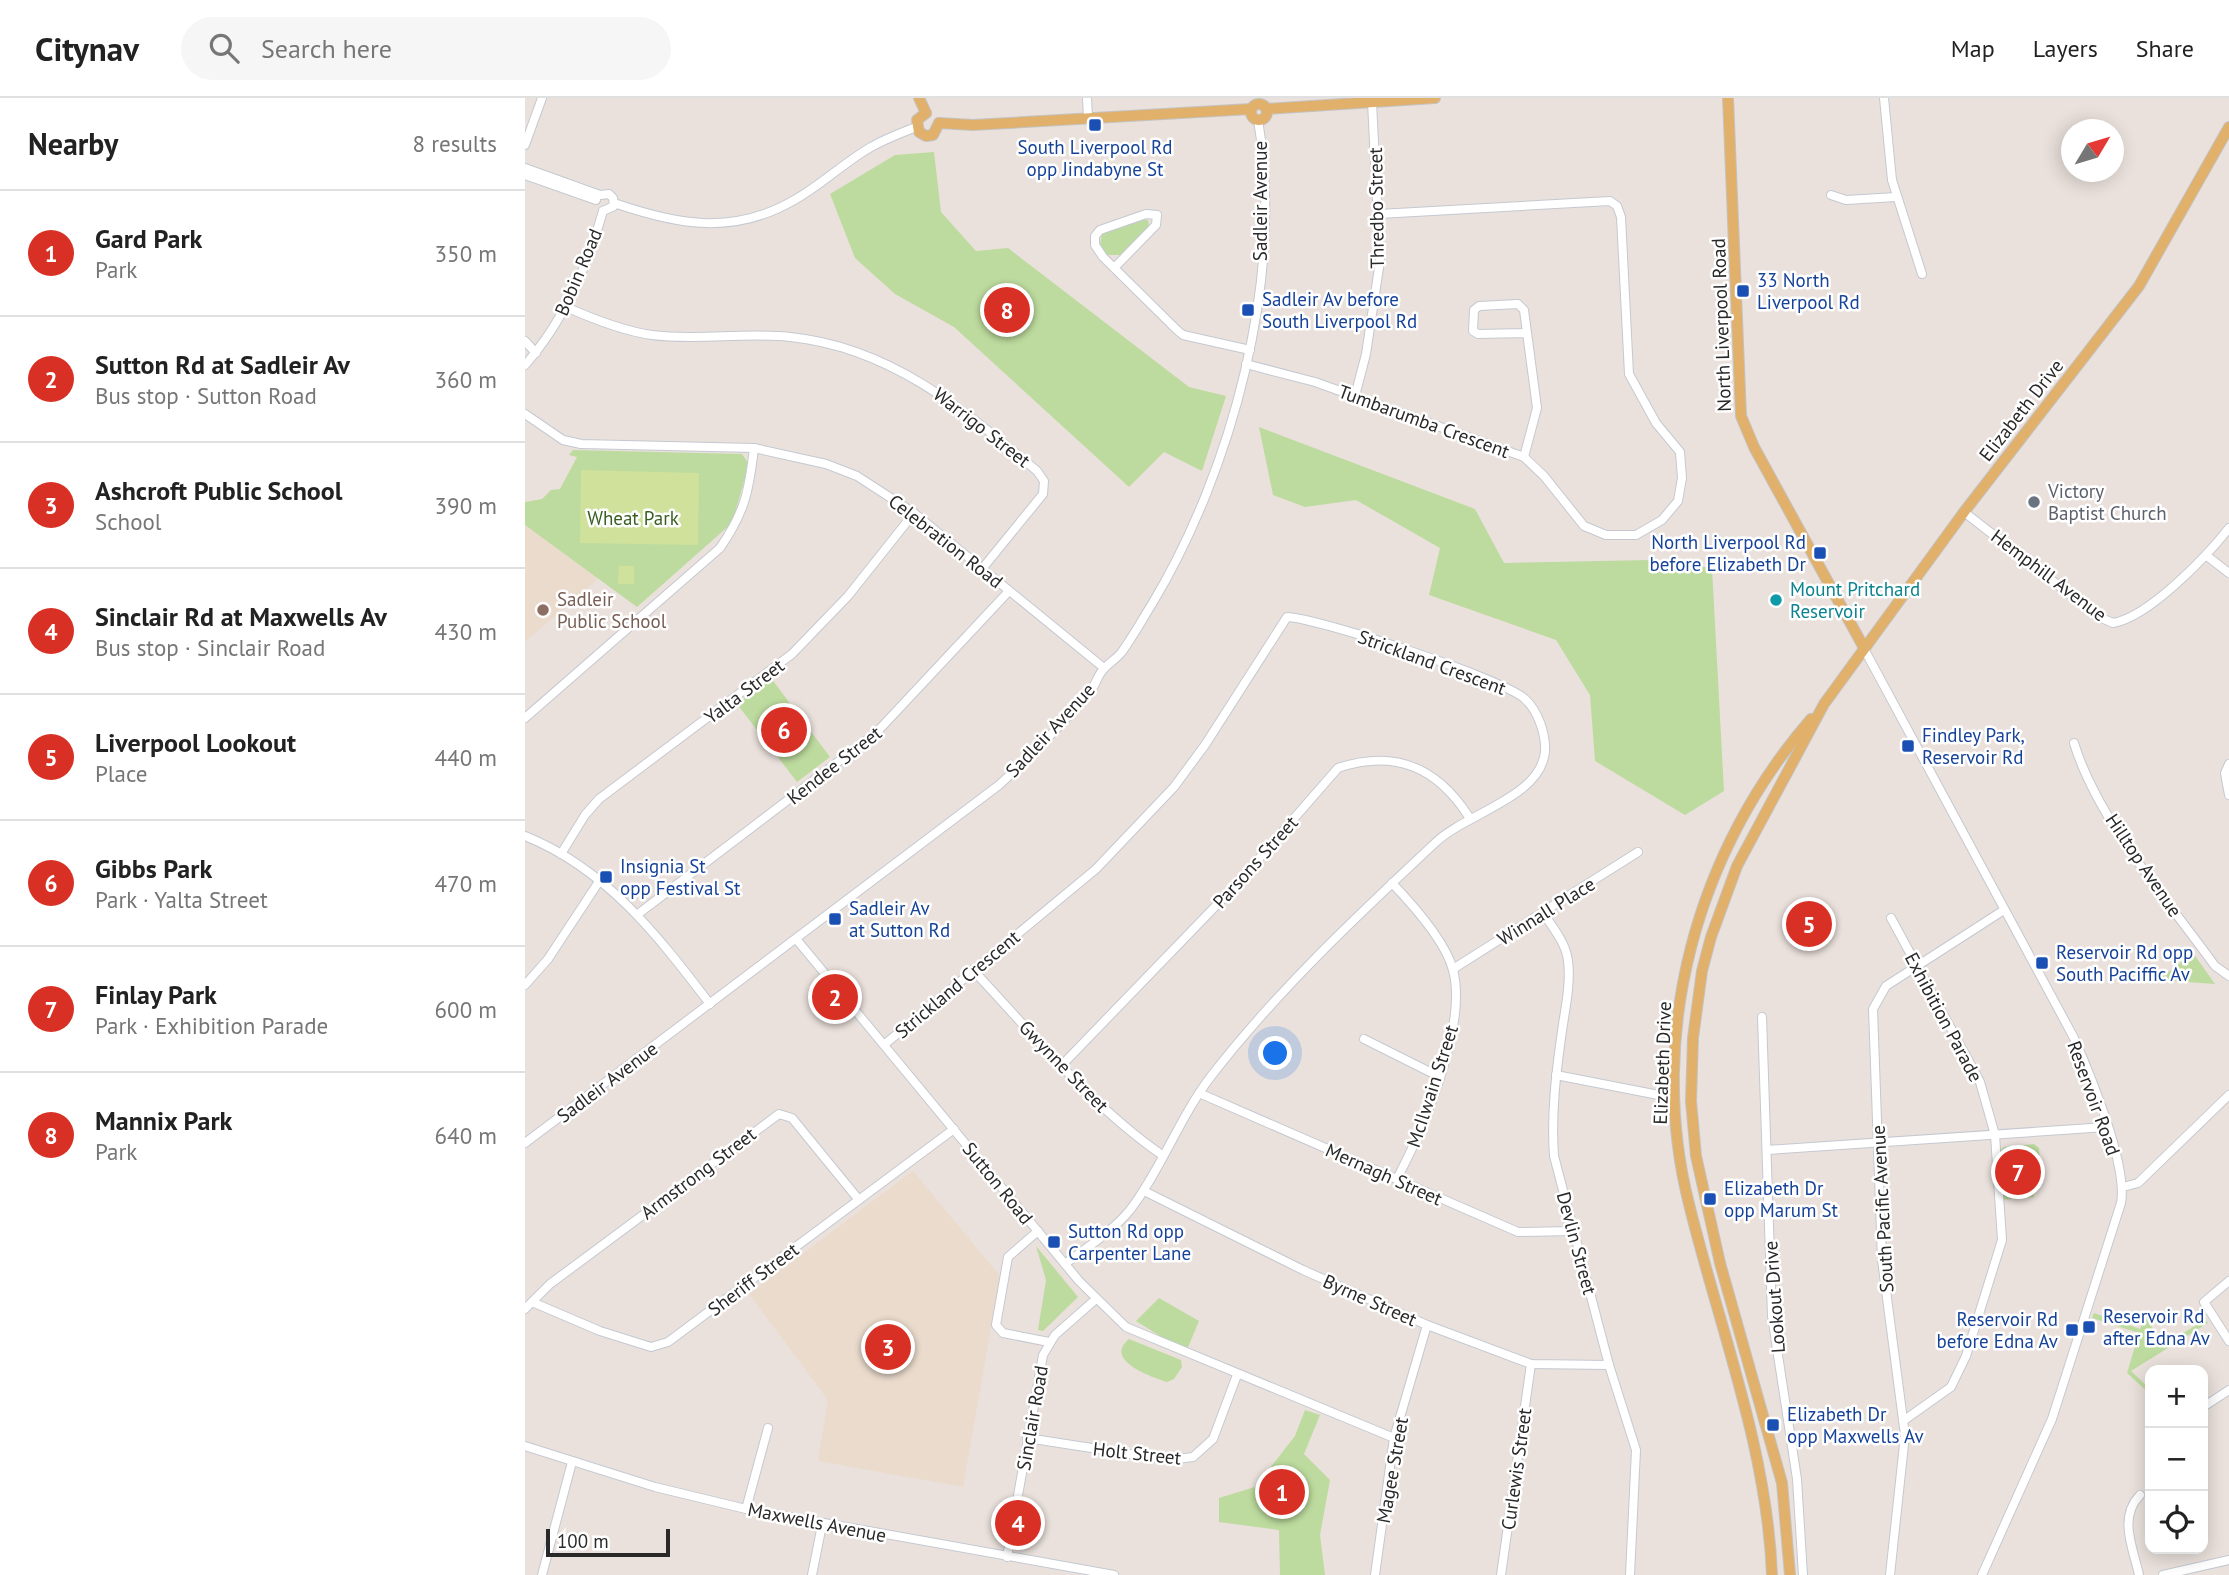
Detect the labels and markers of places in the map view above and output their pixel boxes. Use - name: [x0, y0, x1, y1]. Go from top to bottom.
- marker: South Liverpool Rd opp Jindabyne St: [1087, 117, 1103, 133]
- place label: South Liverpool Rd opp Jindabyne St: [1017, 135, 1173, 181]
- place label: 33 North Liverpool Rd: [1757, 268, 1860, 314]
- marker: 33 North Liverpool Rd: [1735, 283, 1751, 299]
- pin: 8: [984, 284, 1030, 336]
- place label: Sadleir Av before South Liverpool Rd: [1262, 287, 1417, 333]
- marker: Sadleir Av before South Liverpool Rd: [1240, 302, 1256, 318]
- place label: Victory Baptist Church: [2047, 479, 2167, 525]
- marker: Victory Baptist Church: [2026, 494, 2042, 510]
- place label: North Liverpool Rd before Elizabeth Dr: [1649, 530, 1807, 576]
- marker: North Liverpool Rd before Elizabeth Dr: [1812, 545, 1828, 561]
- place label: Mount Pritchard Reservoir: [1790, 577, 1920, 623]
- place label: Sadleir Public School: [557, 587, 667, 633]
- marker: Mount Pritchard Reservoir: [1768, 592, 1784, 608]
- marker: Sadleir Public School: [535, 602, 551, 618]
- pin: 6: [761, 704, 807, 756]
- place label: Findley Park, Reservoir Rd: [1922, 723, 2025, 769]
- marker: Findley Park, Reservoir Rd: [1900, 738, 1916, 754]
- place label: Insignia St opp Festival St: [620, 854, 741, 900]
- marker: Insignia St opp Festival St: [598, 869, 614, 885]
- place label: Sadleir Av at Sutton Rd: [849, 896, 950, 942]
- pin: 5: [1786, 898, 1832, 950]
- marker: Sadleir Av at Sutton Rd: [827, 911, 843, 927]
- place label: Reservoir Rd opp South Paciffic Av: [2056, 940, 2193, 986]
- marker: Reservoir Rd opp South Paciffic Av: [2034, 955, 2050, 971]
- pin: 2: [812, 971, 858, 1023]
- pin: 7: [1995, 1146, 2041, 1198]
- place label: Elizabeth Dr opp Marum St: [1724, 1176, 1839, 1222]
- marker: Elizabeth Dr opp Marum St: [1702, 1191, 1718, 1207]
- place label: Sutton Rd opp Carpenter Lane: [1068, 1219, 1191, 1265]
- marker: Sutton Rd opp Carpenter Lane: [1046, 1234, 1062, 1250]
- place label: Reservoir Rd after Edna Av: [2103, 1304, 2210, 1350]
- place label: Reservoir Rd before Edna Av: [1937, 1307, 2058, 1353]
- marker: Reservoir Rd after Edna Av: [2081, 1319, 2097, 1335]
- pin: 3: [865, 1321, 911, 1373]
- marker: Reservoir Rd before Edna Av: [2064, 1322, 2080, 1338]
- place label: Elizabeth Dr opp Maxwells Av: [1787, 1402, 1924, 1448]
- marker: Elizabeth Dr opp Maxwells Av: [1765, 1417, 1781, 1433]
- pin: 1: [1259, 1466, 1305, 1518]
- pin: 4: [995, 1497, 1041, 1549]

